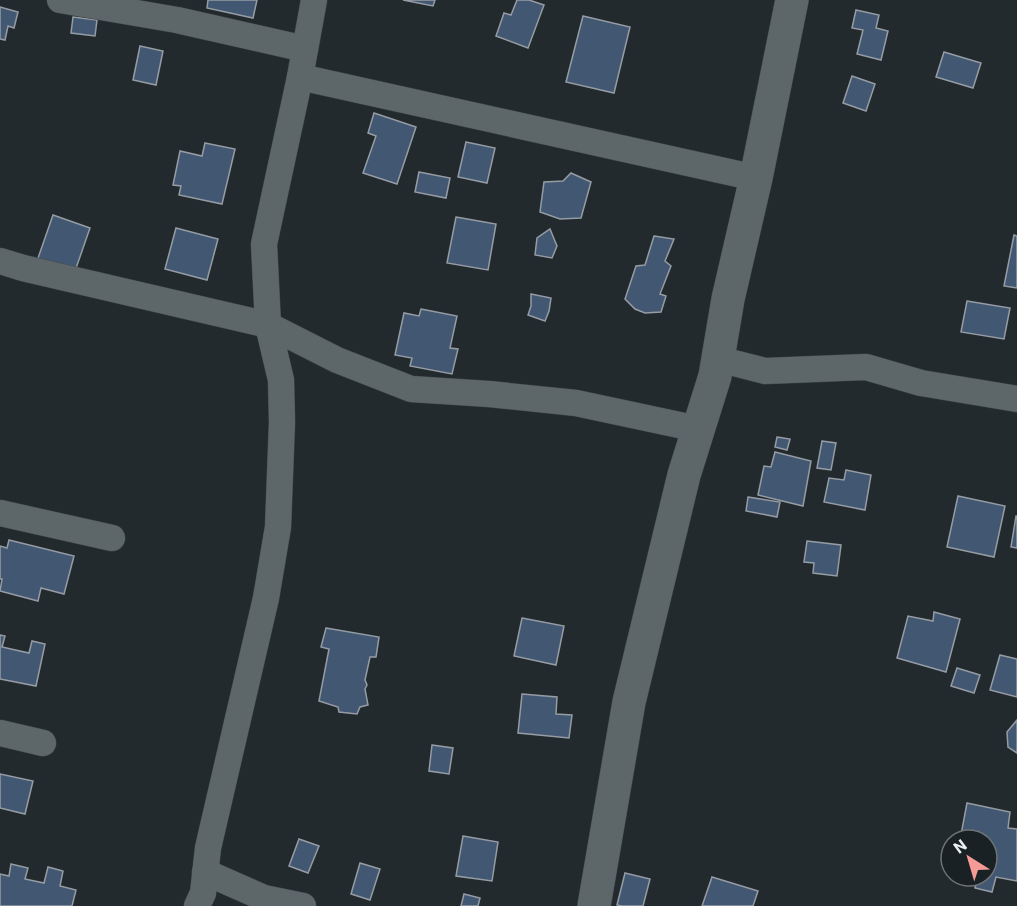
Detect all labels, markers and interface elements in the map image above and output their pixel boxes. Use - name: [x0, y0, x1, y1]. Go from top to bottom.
- north arrow: [939, 828, 999, 888]
- text: N: [950, 835, 971, 857]

